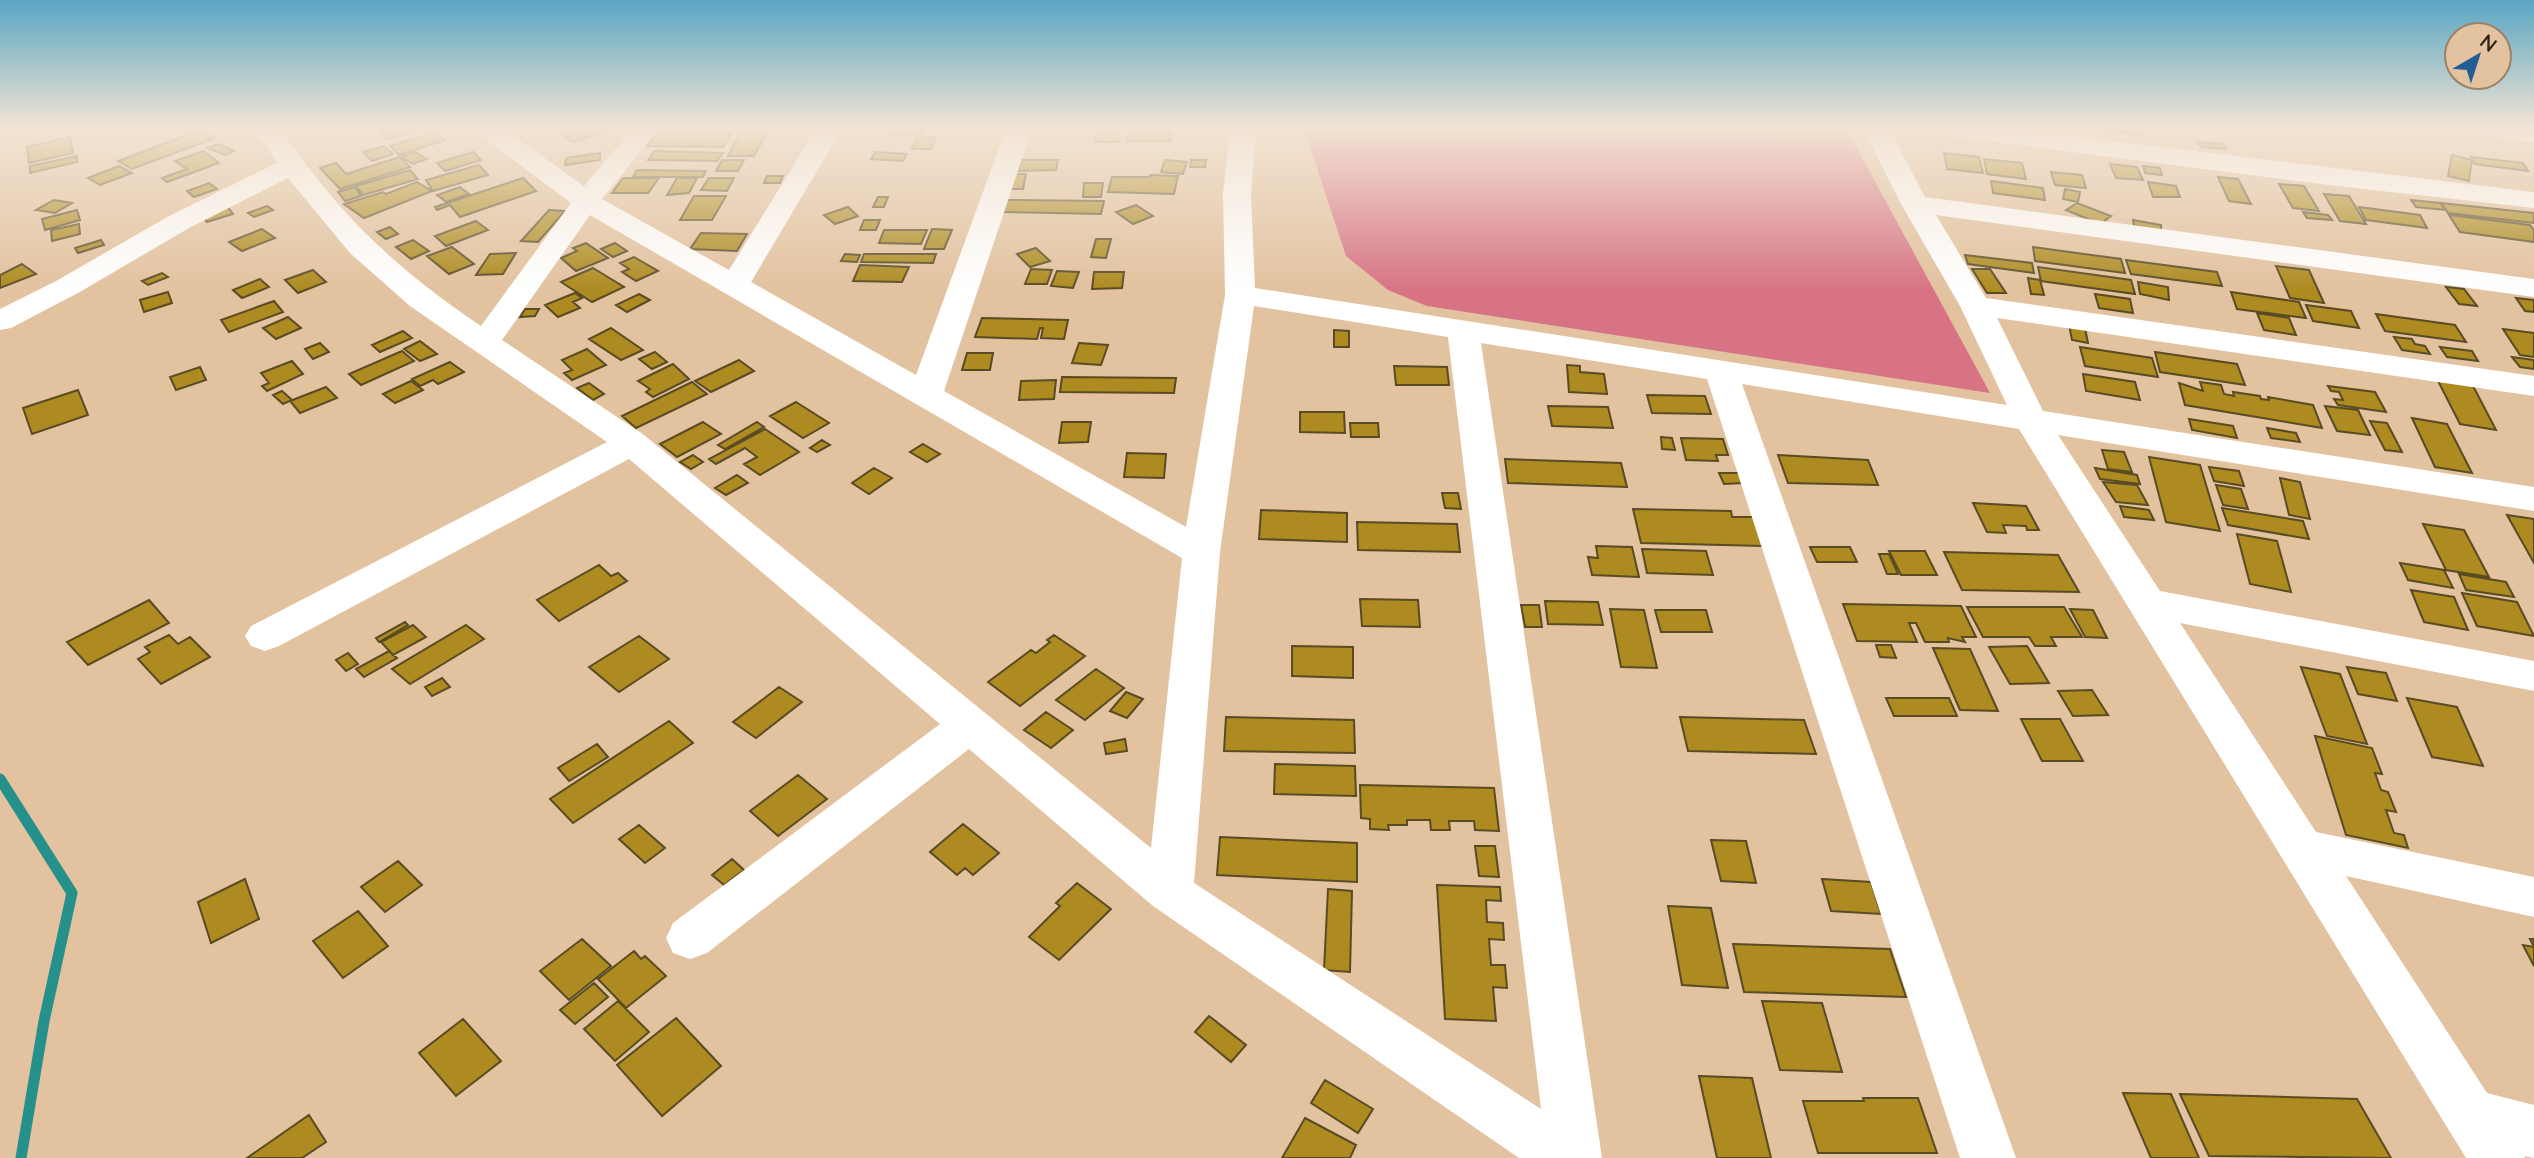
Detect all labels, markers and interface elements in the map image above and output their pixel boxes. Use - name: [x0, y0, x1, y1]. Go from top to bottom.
- north arrow: [2443, 21, 2513, 91]
- text: N: [2476, 29, 2502, 56]

